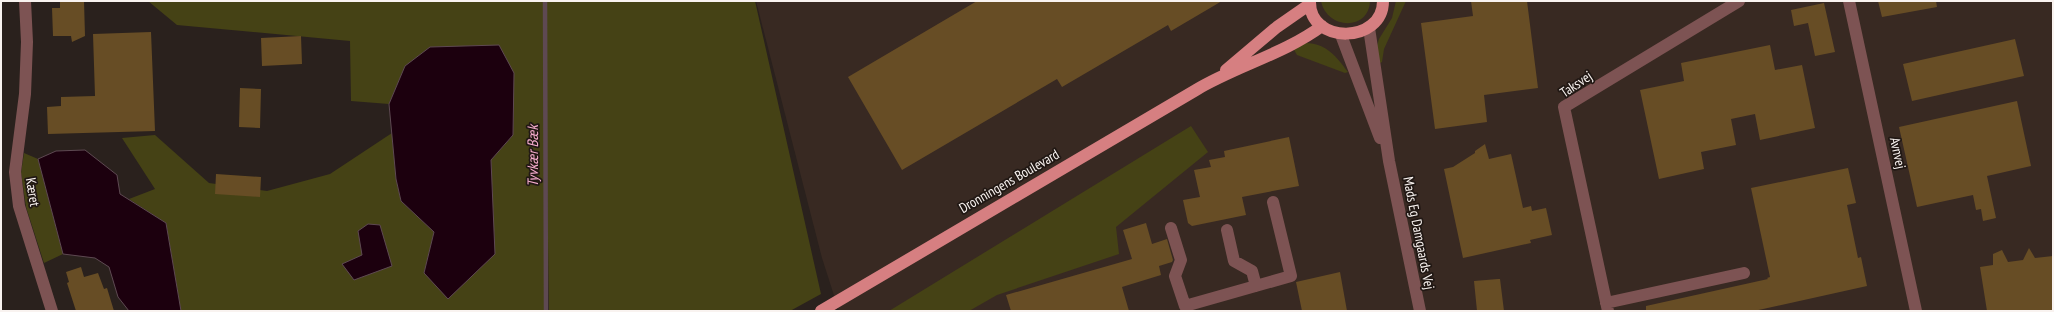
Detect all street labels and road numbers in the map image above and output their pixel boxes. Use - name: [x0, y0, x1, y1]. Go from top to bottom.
- street label: Taksvej: [1556, 67, 1596, 101]
- street label: Avnvej: [1886, 135, 1910, 171]
- street label: Dronningens Boulevard: [956, 145, 1062, 217]
- street label: Mads Eg Damgaards Vej: [1399, 175, 1439, 291]
- street label: Kæret: [22, 176, 44, 208]

